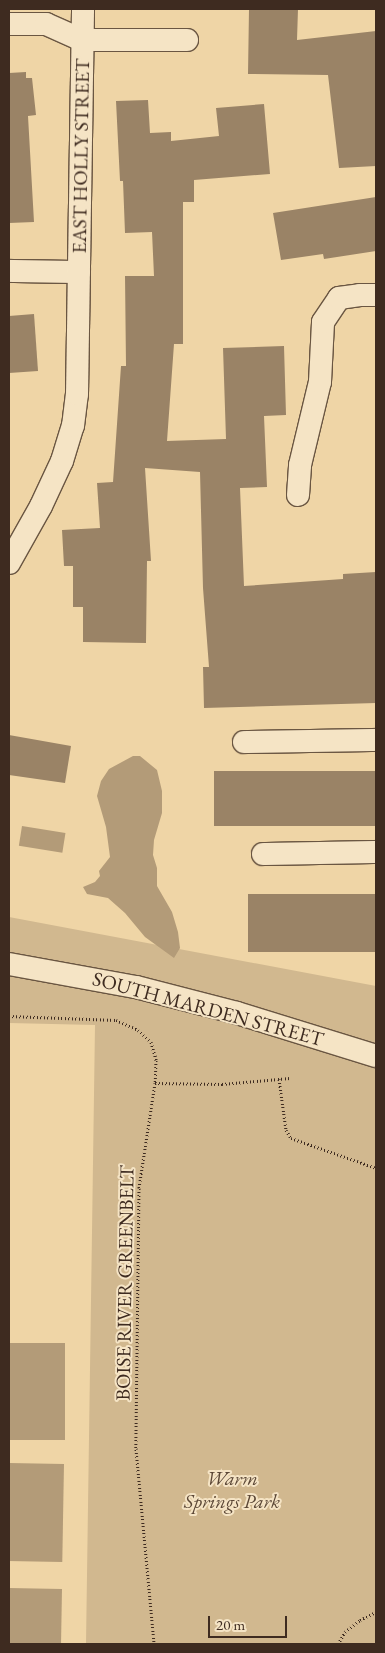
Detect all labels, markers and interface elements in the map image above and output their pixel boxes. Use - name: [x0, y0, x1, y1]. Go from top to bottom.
- street label: EAST HOLLY STREET: [67, 58, 95, 254]
- street label: SOUTH MARDEN STREET: [90, 967, 326, 1051]
- street label: BOISE RIVER GREENBELT: [111, 1165, 139, 1401]
- park label: Warm Springs Park: [184, 1467, 280, 1514]
- scale bar: [210, 1606, 289, 1638]
- text: 20 m: [216, 1615, 245, 1634]

